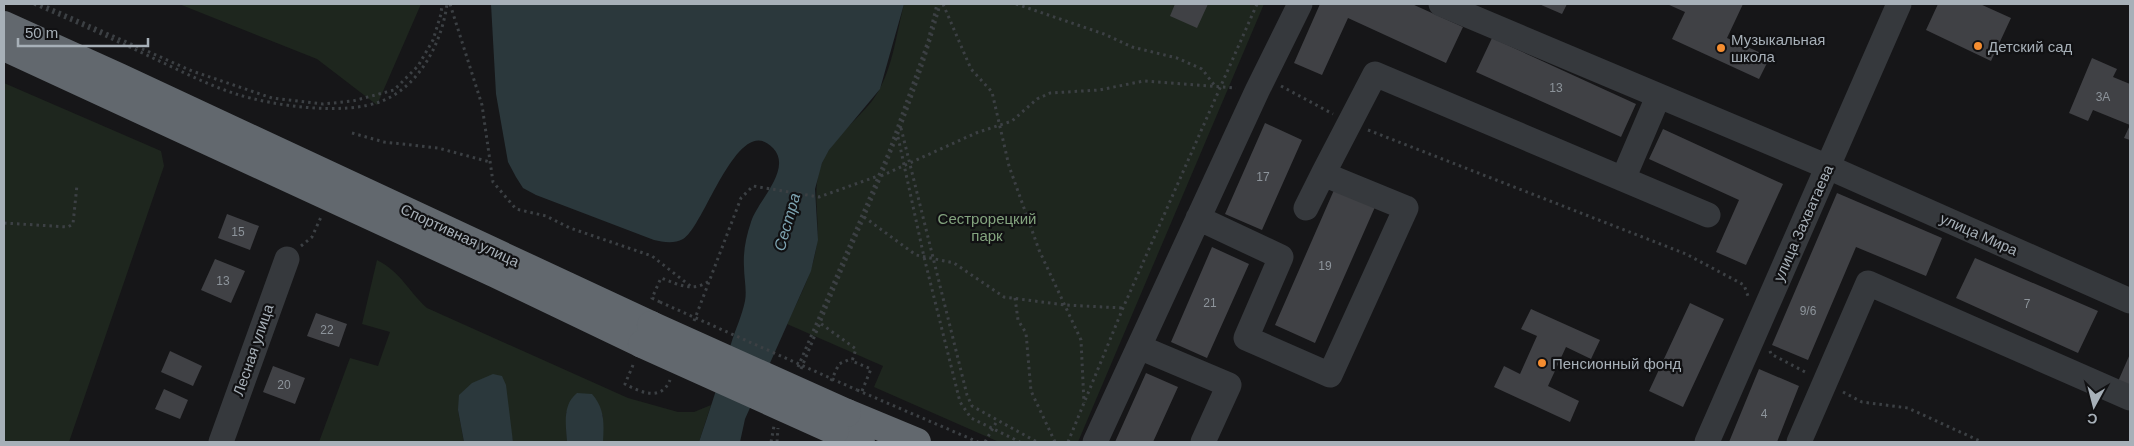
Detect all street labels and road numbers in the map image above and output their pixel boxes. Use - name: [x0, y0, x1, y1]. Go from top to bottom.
- street label: улица Захватаева: [1770, 162, 1837, 284]
- street label: Спортивная улица: [398, 200, 522, 270]
- street label: улица Мира: [1938, 209, 2021, 259]
- street label: Лесная улица: [229, 301, 277, 398]

